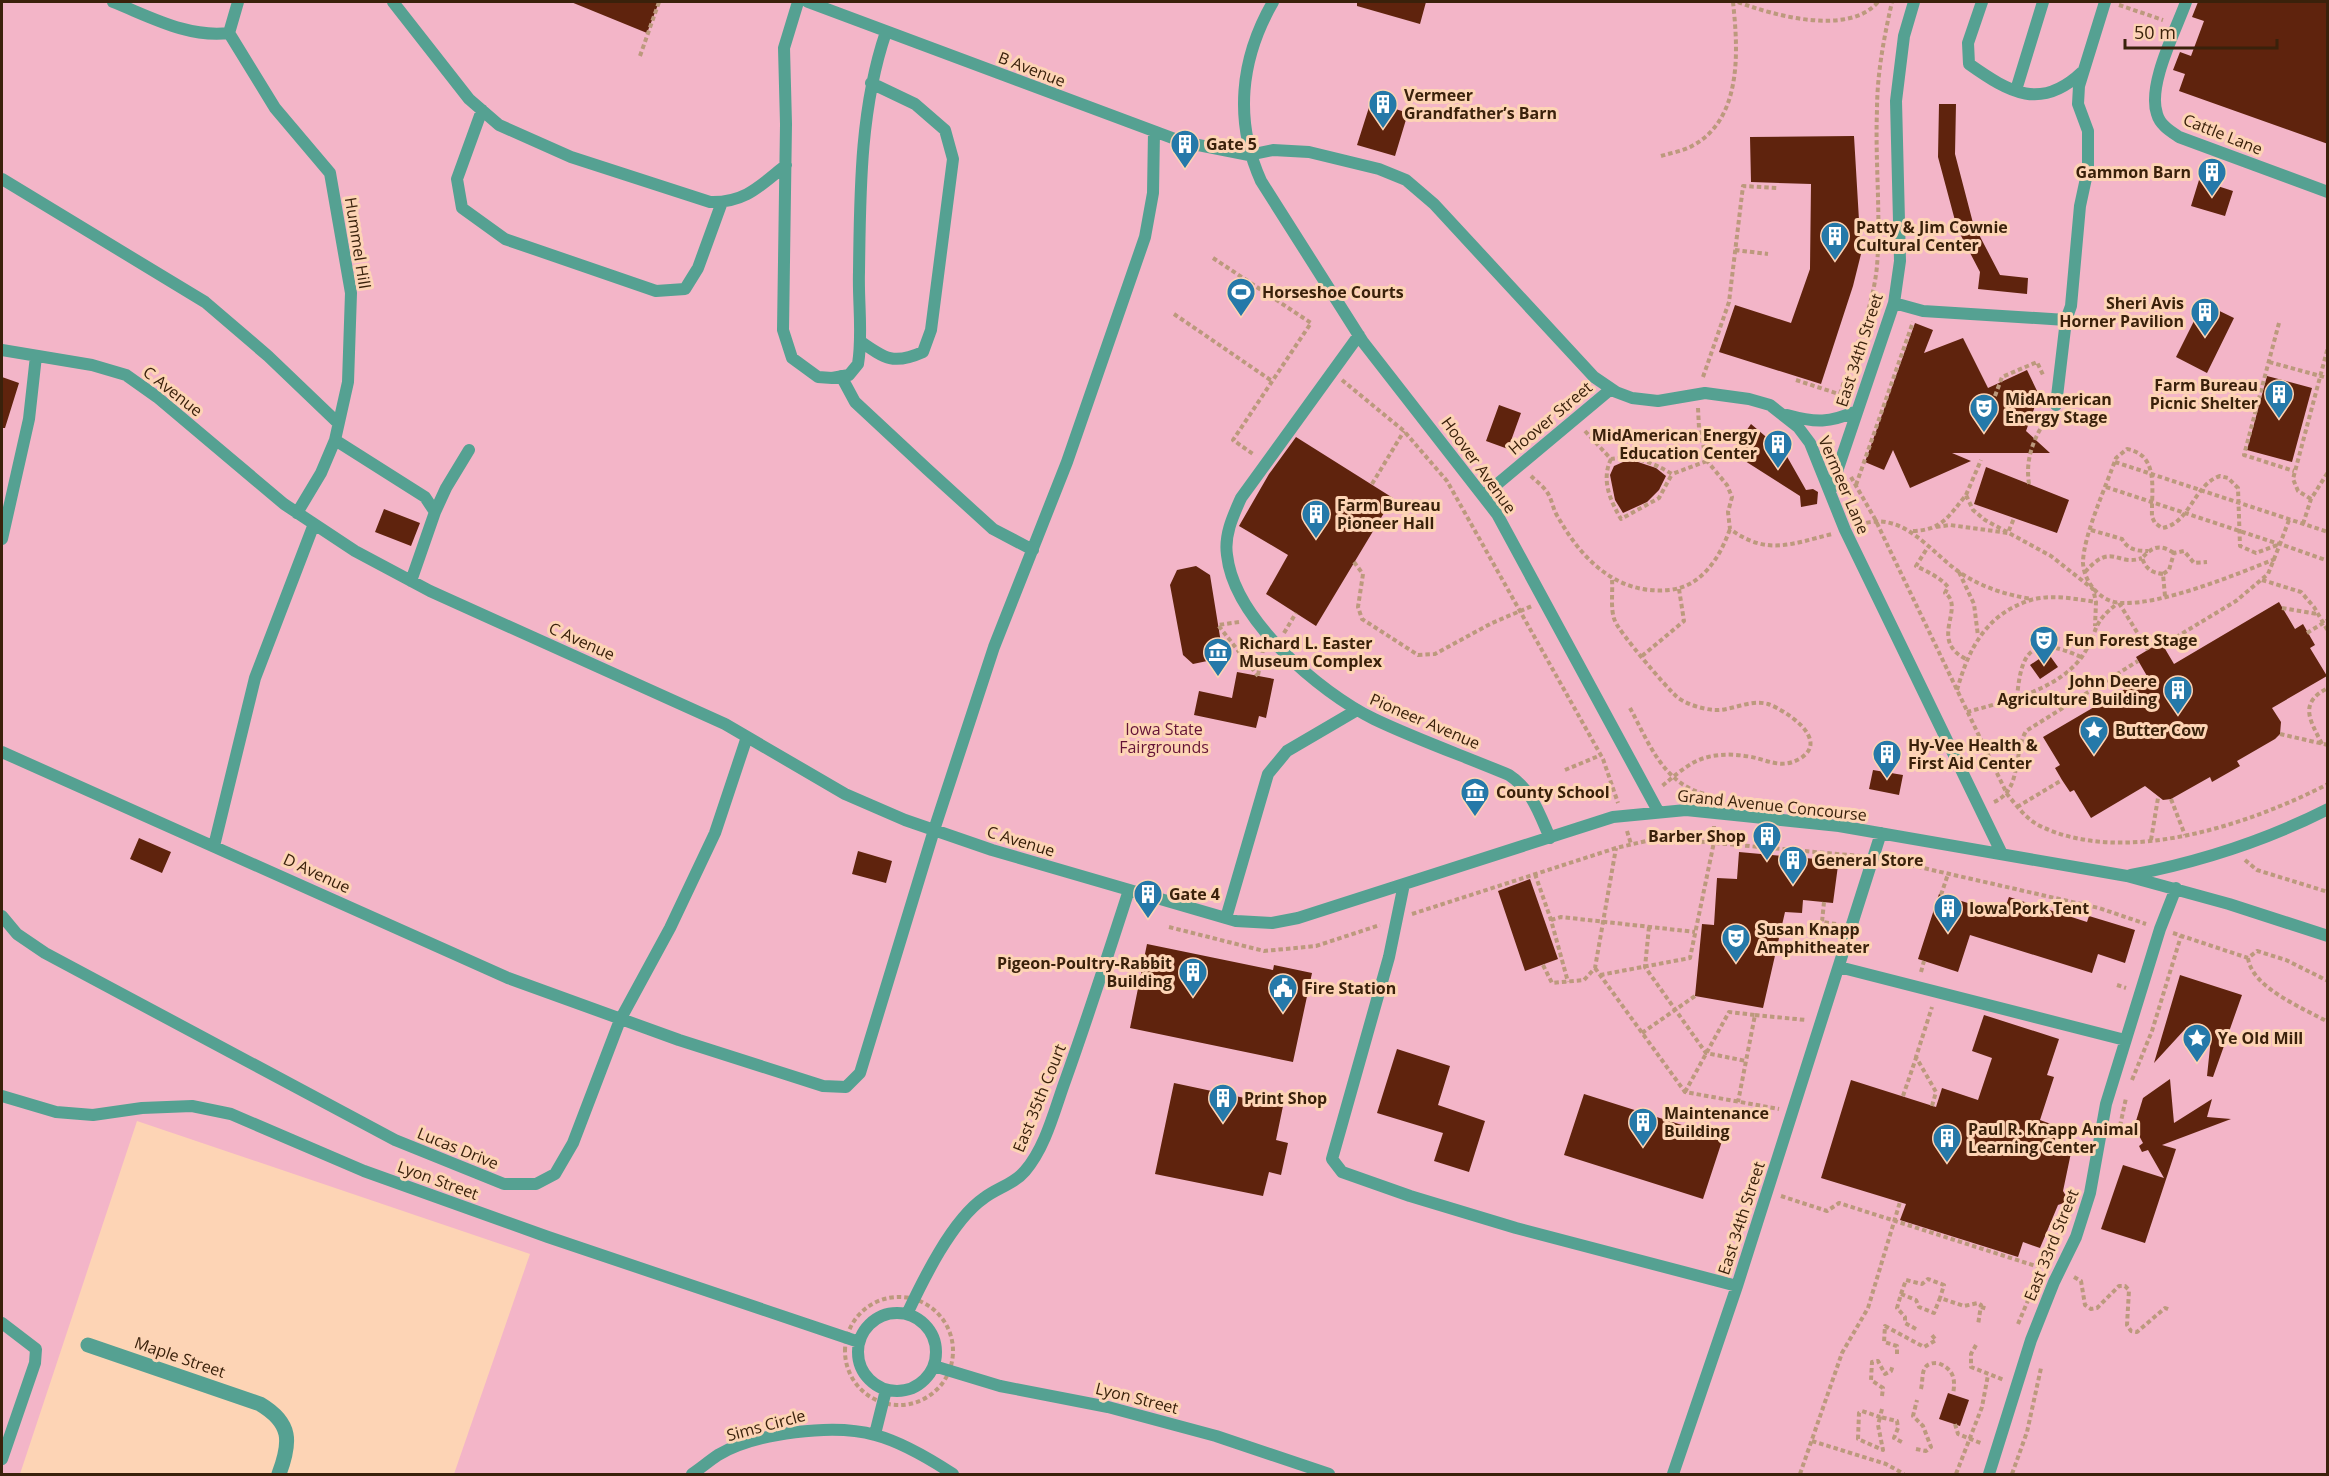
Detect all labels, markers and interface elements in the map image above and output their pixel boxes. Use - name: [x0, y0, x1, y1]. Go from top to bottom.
- scale bar: [2125, 12, 2276, 50]
- text: 50 m: [2134, 20, 2176, 44]
- street label: B Avenue: [995, 46, 1069, 92]
- place label: Vermeer Grandfather’s Barn: [1404, 84, 1557, 124]
- building icon: Vermeer Grandfather’s Barn: [1367, 88, 1399, 130]
- street label: Cattle Lane: [2180, 108, 2266, 160]
- building icon: Gate 5: [1169, 128, 1201, 170]
- place label: Gate 5: [1206, 133, 1257, 155]
- building icon: Gammon Barn: [2196, 156, 2228, 198]
- place label: Gammon Barn: [2076, 161, 2191, 183]
- street label: Hummel Hill: [340, 196, 376, 290]
- place label: Patty & Jim Cownie Cultural Center: [1856, 216, 2008, 256]
- building icon: Patty & Jim Cownie Cultural Center: [1819, 220, 1851, 262]
- sports icon: Horseshoe Courts: [1225, 276, 1257, 318]
- place label: Horseshoe Courts: [1262, 281, 1404, 303]
- street label: East 34th Street: [1830, 290, 1888, 409]
- place label: Sheri Avis Horner Pavilion: [2059, 292, 2184, 332]
- building icon: Sheri Avis Horner Pavilion: [2189, 296, 2221, 338]
- street label: C Avenue: [139, 361, 207, 421]
- place label: Farm Bureau Picnic Shelter: [2150, 374, 2258, 414]
- street label: Hoover Street: [1503, 376, 1597, 460]
- building icon: Farm Bureau Picnic Shelter: [2263, 378, 2295, 420]
- place label: MidAmerican Energy Stage: [2005, 388, 2112, 428]
- theatre icon: MidAmerican Energy Stage: [1968, 392, 2000, 434]
- street label: Hoover Avenue: [1436, 412, 1522, 518]
- place label: MidAmerican Energy Education Center: [1592, 424, 1758, 464]
- building icon: MidAmerican Energy Education Center: [1762, 428, 1794, 470]
- street label: Vermeer Lane: [1813, 433, 1875, 537]
- place label: Farm Bureau Pioneer Hall: [1337, 494, 1441, 534]
- building icon: Farm Bureau Pioneer Hall: [1300, 498, 1332, 540]
- street label: C Avenue: [546, 617, 618, 665]
- theatre icon: Fun Forest Stage: [2028, 624, 2060, 666]
- place label: Fun Forest Stage: [2065, 629, 2197, 651]
- place label: Richard L. Easter Museum Complex: [1239, 632, 1383, 672]
- museum icon: Richard L. Easter Museum Complex: [1202, 636, 1234, 678]
- place label: John Deere Agriculture Building: [1997, 670, 2157, 710]
- building icon: John Deere Agriculture Building: [2162, 674, 2194, 716]
- street label: Pioneer Avenue: [1367, 688, 1483, 754]
- place icon: Butter Cow: [2078, 714, 2110, 756]
- park label: Iowa State Fairgrounds: [1119, 718, 1209, 758]
- place label: Butter Cow: [2115, 719, 2205, 741]
- place label: Hy-Vee Health & First Aid Center: [1908, 734, 2038, 774]
- building icon: Hy-Vee Health & First Aid Center: [1871, 738, 1903, 780]
- museum icon: County School: [1459, 776, 1491, 818]
- place label: County School: [1496, 781, 1610, 803]
- street label: Grand Avenue Concourse: [1676, 784, 1868, 826]
- street label: C Avenue: [984, 820, 1058, 862]
- building icon: Barber Shop: [1751, 820, 1783, 862]
- place label: Barber Shop: [1648, 825, 1746, 847]
- building icon: General Store: [1777, 844, 1809, 886]
- street label: D Avenue: [280, 848, 354, 898]
- place label: General Store: [1814, 849, 1923, 871]
- building icon: Gate 4: [1132, 878, 1164, 920]
- place label: Gate 4: [1169, 883, 1220, 905]
- building icon: Iowa Pork Tent: [1932, 892, 1964, 934]
- place label: Iowa Pork Tent: [1969, 897, 2089, 919]
- place label: Susan Knapp Amphitheater: [1757, 918, 1870, 958]
- theatre icon: Susan Knapp Amphitheater: [1720, 922, 1752, 964]
- place label: Pigeon-Poultry-Rabbit Building: [997, 952, 1172, 992]
- building icon: Pigeon-Poultry-Rabbit Building: [1177, 956, 1209, 998]
- public building icon: Fire Station: [1267, 972, 1299, 1014]
- place label: Fire Station: [1304, 977, 1396, 999]
- place icon: Ye Old Mill: [2181, 1022, 2213, 1064]
- place label: Ye Old Mill: [2218, 1027, 2303, 1049]
- street label: East 35th Court: [1007, 1040, 1071, 1155]
- building icon: Print Shop: [1207, 1082, 1239, 1124]
- place label: Print Shop: [1244, 1087, 1327, 1109]
- place label: Maintenance Building: [1664, 1102, 1769, 1142]
- building icon: Maintenance Building: [1627, 1106, 1659, 1148]
- place label: Paul R. Knapp Animal Learning Center: [1968, 1118, 2138, 1158]
- street label: Lucas Drive: [414, 1122, 502, 1174]
- building icon: Paul R. Knapp Animal Learning Center: [1931, 1122, 1963, 1164]
- street label: Lyon Street: [394, 1155, 482, 1205]
- street label: East 34th Street: [1712, 1158, 1770, 1277]
- street label: East 33rd Street: [2019, 1186, 2084, 1304]
- street label: Maple Street: [132, 1331, 229, 1383]
- street label: Lyon Street: [1093, 1377, 1181, 1419]
- street label: Sims Circle: [724, 1404, 808, 1446]

